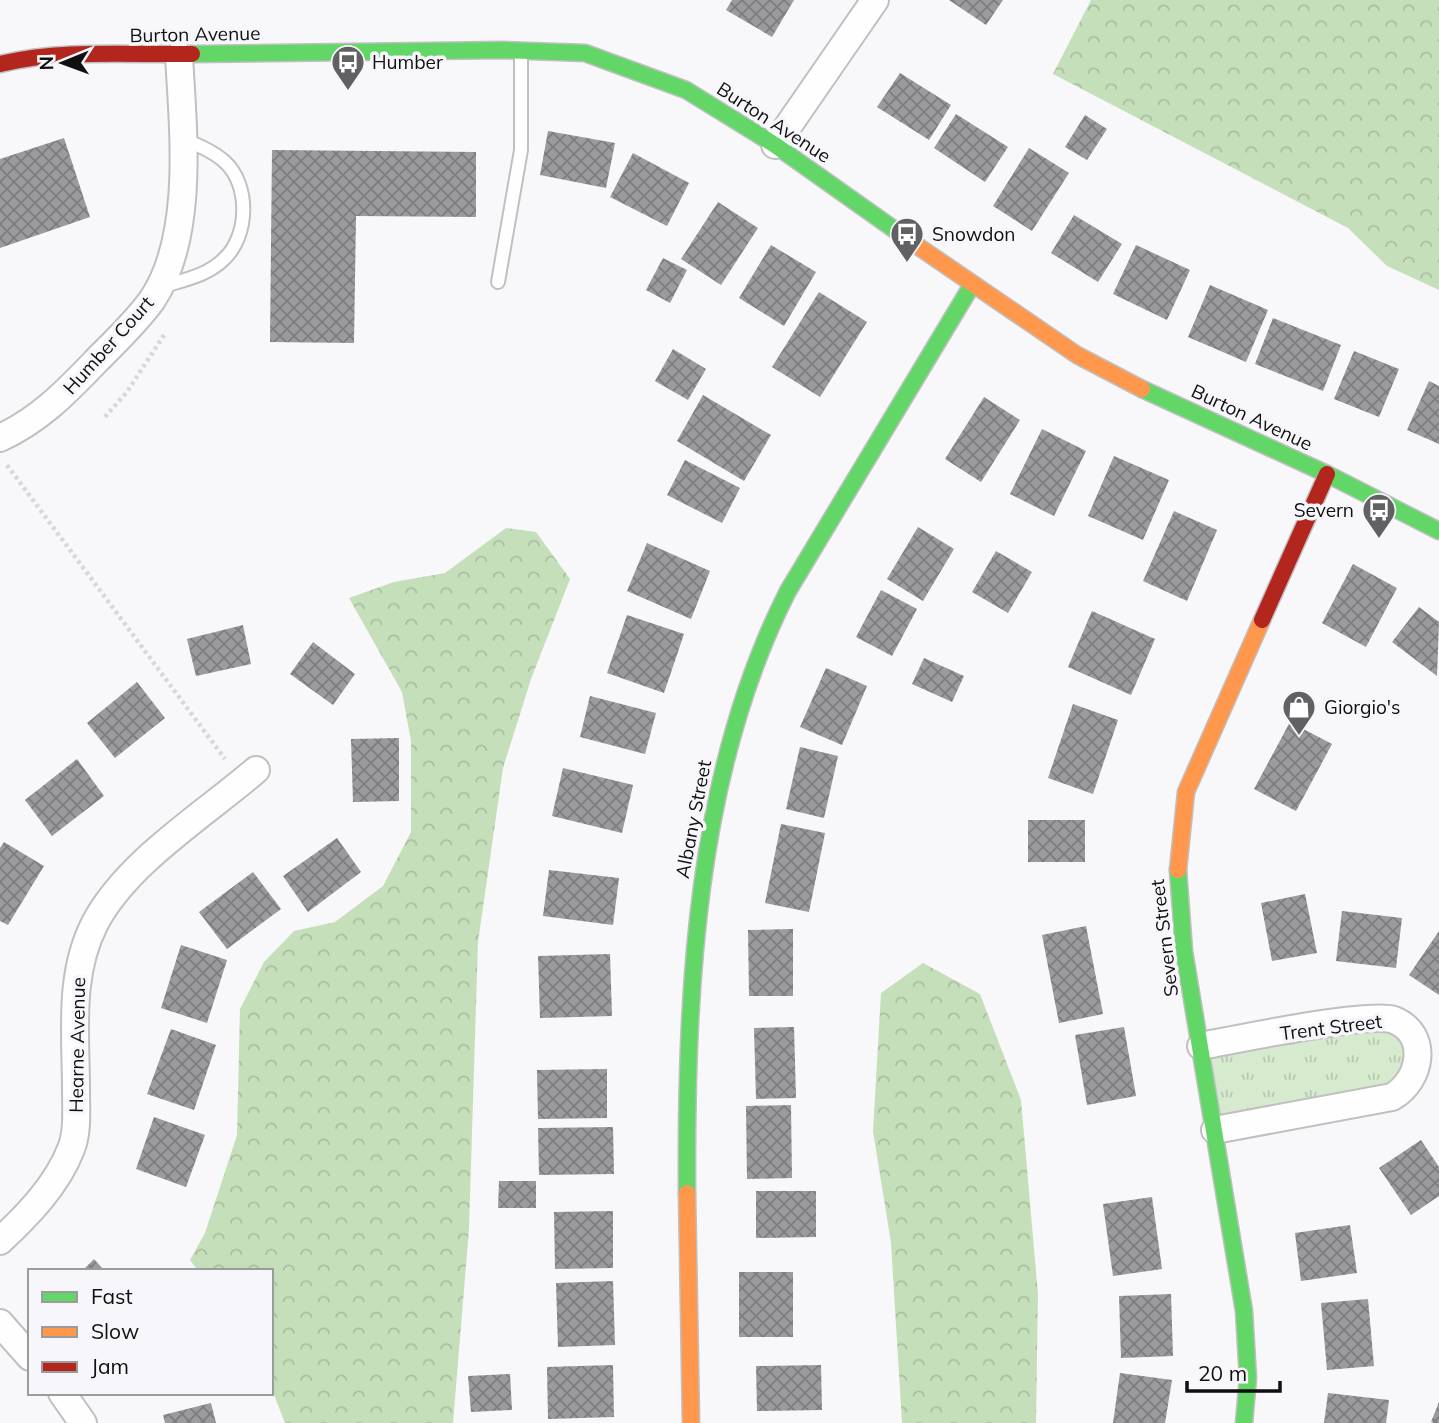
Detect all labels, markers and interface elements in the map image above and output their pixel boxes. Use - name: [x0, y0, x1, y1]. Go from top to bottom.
- street label: Burton Avenue: [129, 21, 261, 47]
- north arrow: [28, 28, 98, 98]
- bus stop icon: Humber: [329, 43, 367, 92]
- place label: Humber: [372, 50, 443, 74]
- text: N: [34, 56, 58, 71]
- street label: Burton Avenue: [713, 76, 835, 168]
- bus stop icon: Snowdon: [888, 215, 926, 264]
- place label: Snowdon: [932, 222, 1015, 246]
- street label: Humber Court: [58, 291, 159, 399]
- street label: Burton Avenue: [1188, 378, 1316, 456]
- bus stop icon: Severn: [1360, 491, 1398, 540]
- place label: Severn: [1294, 498, 1354, 522]
- shop icon: Giorgio's: [1280, 688, 1318, 737]
- place label: Giorgio's: [1324, 695, 1401, 719]
- street label: Albany Street: [670, 758, 716, 880]
- street label: Severn Street: [1145, 878, 1183, 998]
- street label: Hearne Avenue: [64, 977, 90, 1113]
- street label: Trent Street: [1279, 1009, 1384, 1045]
- legend: [28, 1269, 273, 1395]
- text: Fast: [91, 1283, 133, 1309]
- text: Slow: [91, 1318, 139, 1344]
- scale bar: [1187, 1350, 1280, 1394]
- text: Jam: [91, 1353, 129, 1379]
- text: 20 m: [1198, 1360, 1247, 1386]

